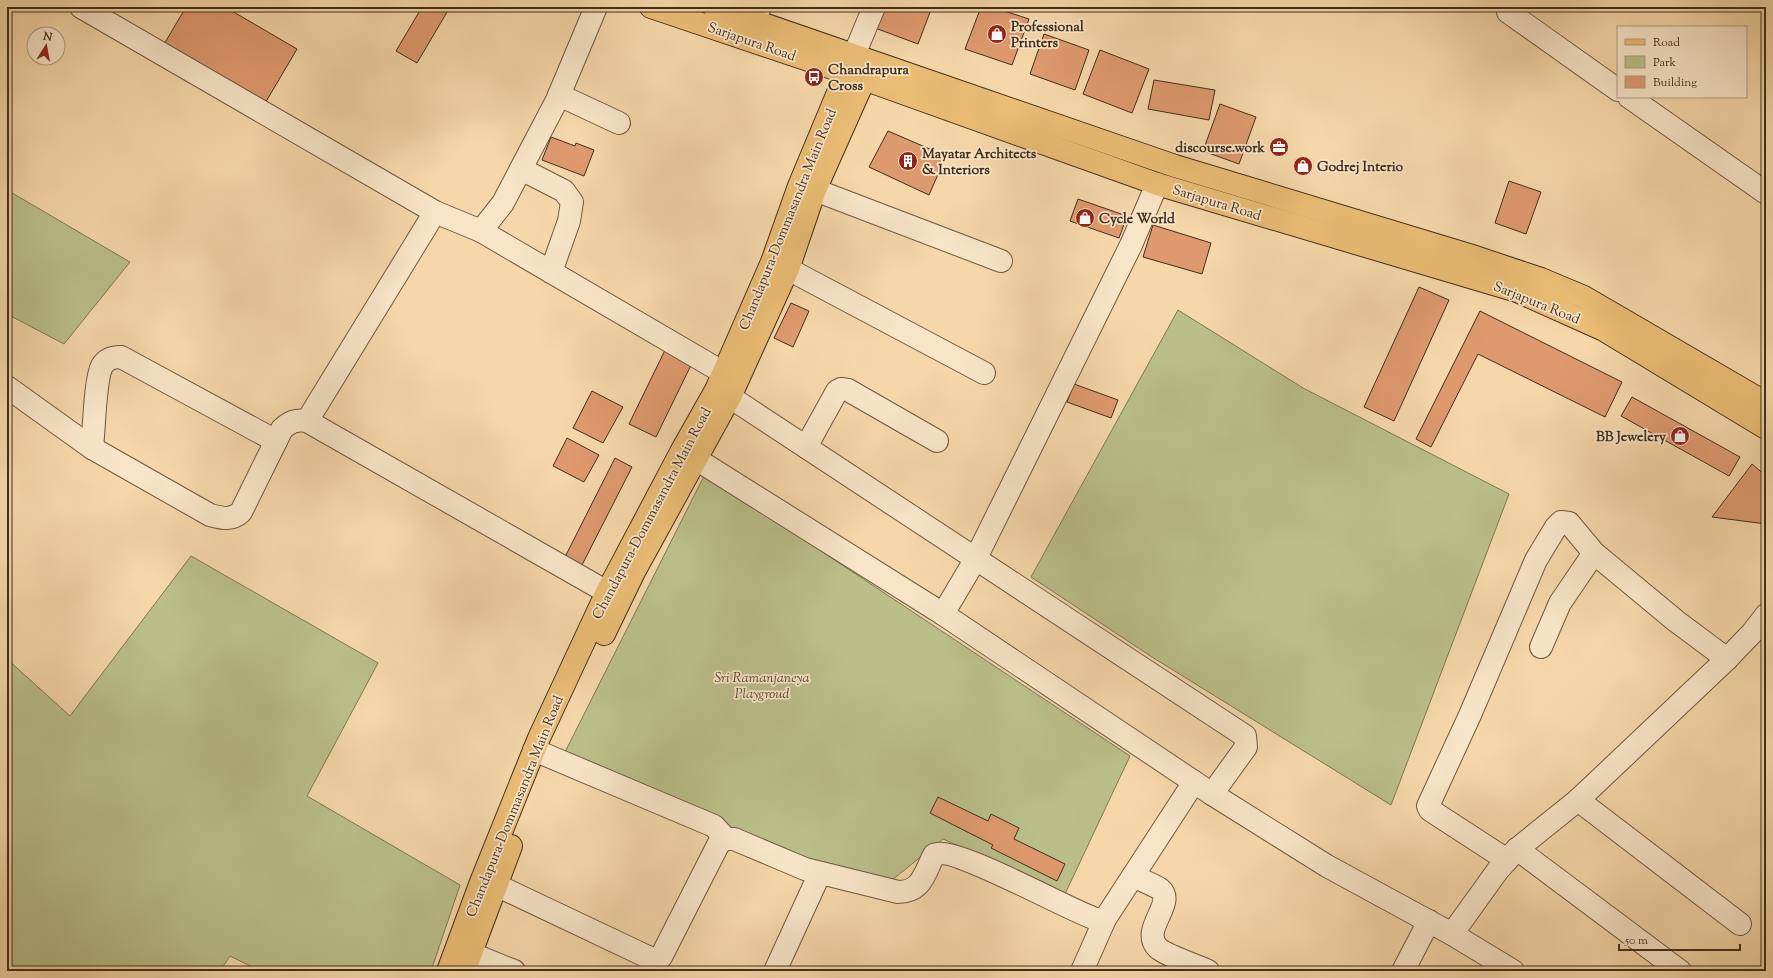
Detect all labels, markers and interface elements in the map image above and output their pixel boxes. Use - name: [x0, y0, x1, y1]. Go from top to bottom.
- street label: Sarjapura Road: [705, 18, 798, 67]
- place label: Professional Printers: [1011, 18, 1084, 54]
- shop icon: Professional Printers: [986, 23, 1008, 45]
- north arrow: [26, 26, 66, 66]
- legend: [1617, 26, 1747, 98]
- text: N: [41, 28, 54, 46]
- text: Road: [1653, 34, 1680, 52]
- text: Park: [1653, 54, 1676, 72]
- place label: Chandrapura Cross: [828, 61, 910, 97]
- bus stop icon: Chandrapura Cross: [803, 66, 825, 88]
- text: Building: [1653, 74, 1697, 92]
- street label: Chandapura-Dommasandra Main Road: [735, 106, 843, 334]
- office icon: discourse.work: [1268, 136, 1290, 158]
- place label: discourse.work: [1175, 139, 1265, 159]
- place label: Mayatar Architects & Interiors: [922, 145, 1037, 181]
- building icon: Mayatar Architects & Interiors: [897, 150, 919, 172]
- shop icon: Godrej Interio: [1292, 155, 1314, 177]
- place label: Godrej Interio: [1317, 158, 1404, 178]
- street label: Sarjapura Road: [1169, 181, 1263, 227]
- shop icon: Cycle World: [1074, 207, 1096, 229]
- place label: Cycle World: [1099, 210, 1175, 230]
- street label: Sarjapura Road: [1490, 277, 1583, 330]
- street label: Chandapura-Dommasandra Main Road: [588, 404, 717, 623]
- shop icon: BB Jewelery: [1669, 425, 1691, 447]
- place label: BB Jewelery: [1596, 428, 1666, 448]
- park label: Sri Ramanjaneya Playgroud: [714, 669, 810, 705]
- street label: Chandapura-Dommasandra Main Road: [462, 693, 570, 921]
- scale bar: [1619, 926, 1740, 952]
- text: 50 m: [1624, 932, 1648, 950]

